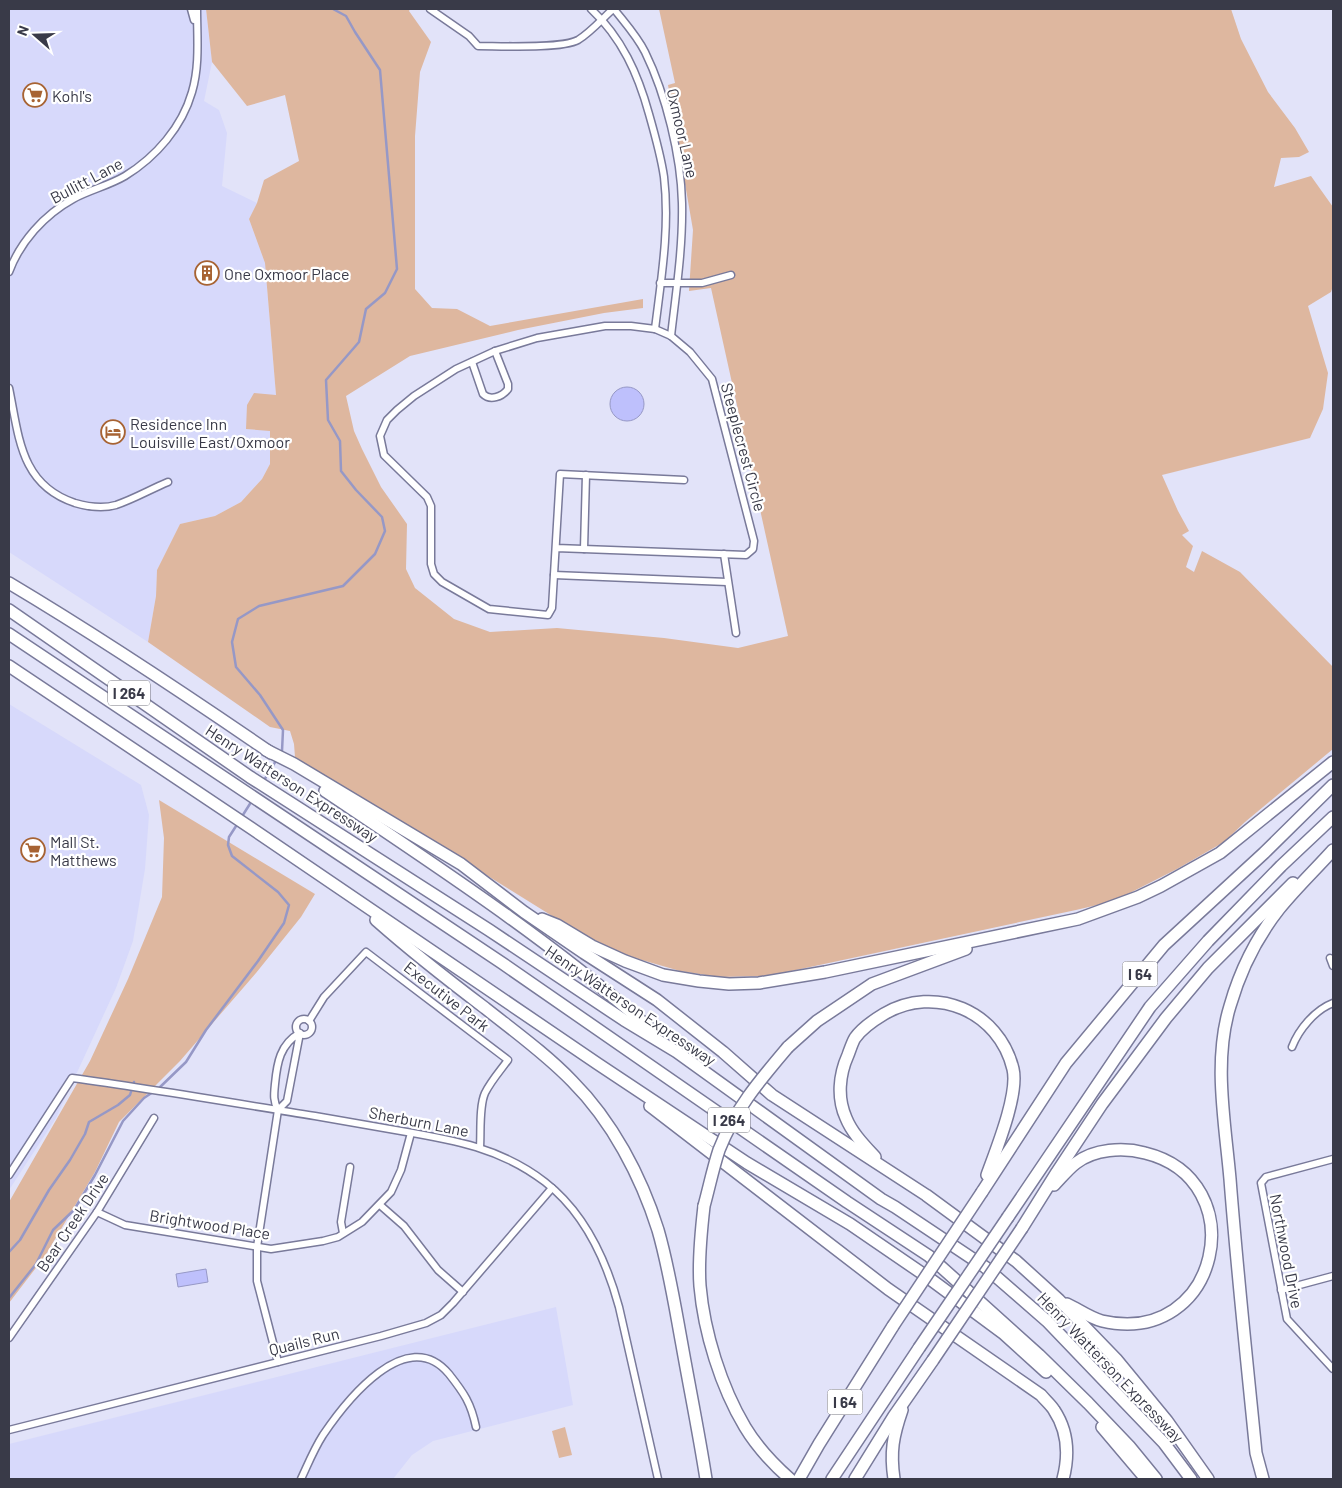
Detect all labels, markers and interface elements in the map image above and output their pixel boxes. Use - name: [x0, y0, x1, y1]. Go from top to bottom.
- north arrow: [10, 10, 60, 60]
- text: N: [13, 23, 32, 38]
- supermarket icon: Kohl's: [22, 82, 48, 108]
- place label: Kohl's: [52, 86, 92, 105]
- street label: Oxmoor Lane: [663, 86, 703, 180]
- street label: Bullitt Lane: [47, 153, 125, 207]
- building icon: One Oxmoor Place: [194, 260, 220, 286]
- place label: One Oxmoor Place: [224, 264, 350, 283]
- street label: Steeplecrest Circle: [718, 381, 770, 513]
- place label: Residence Inn Louisville East/Oxmoor: [130, 414, 290, 451]
- hotel icon: Residence Inn Louisville East/Oxmoor: [100, 419, 126, 445]
- road number: I 264: [108, 680, 150, 706]
- street label: Henry Watterson Expressway: [202, 720, 382, 846]
- place label: Mall St. Matthews: [50, 832, 117, 869]
- supermarket icon: Mall St. Matthews: [20, 837, 46, 863]
- street label: Henry Watterson Expressway: [542, 941, 720, 1070]
- street label: Executive Park: [401, 957, 493, 1035]
- road number: I 64: [1122, 962, 1158, 986]
- street label: Sherburn Lane: [367, 1102, 471, 1140]
- road number: I 264: [708, 1108, 750, 1132]
- street label: Bear Creek Drive: [32, 1169, 112, 1275]
- street label: Northwood Drive: [1267, 1192, 1307, 1310]
- street label: Brightwood Place: [148, 1205, 272, 1243]
- street label: Henry Watterson Expressway: [1034, 1288, 1188, 1447]
- street label: Quails Run: [267, 1323, 341, 1359]
- road number: I 64: [828, 1390, 862, 1414]

